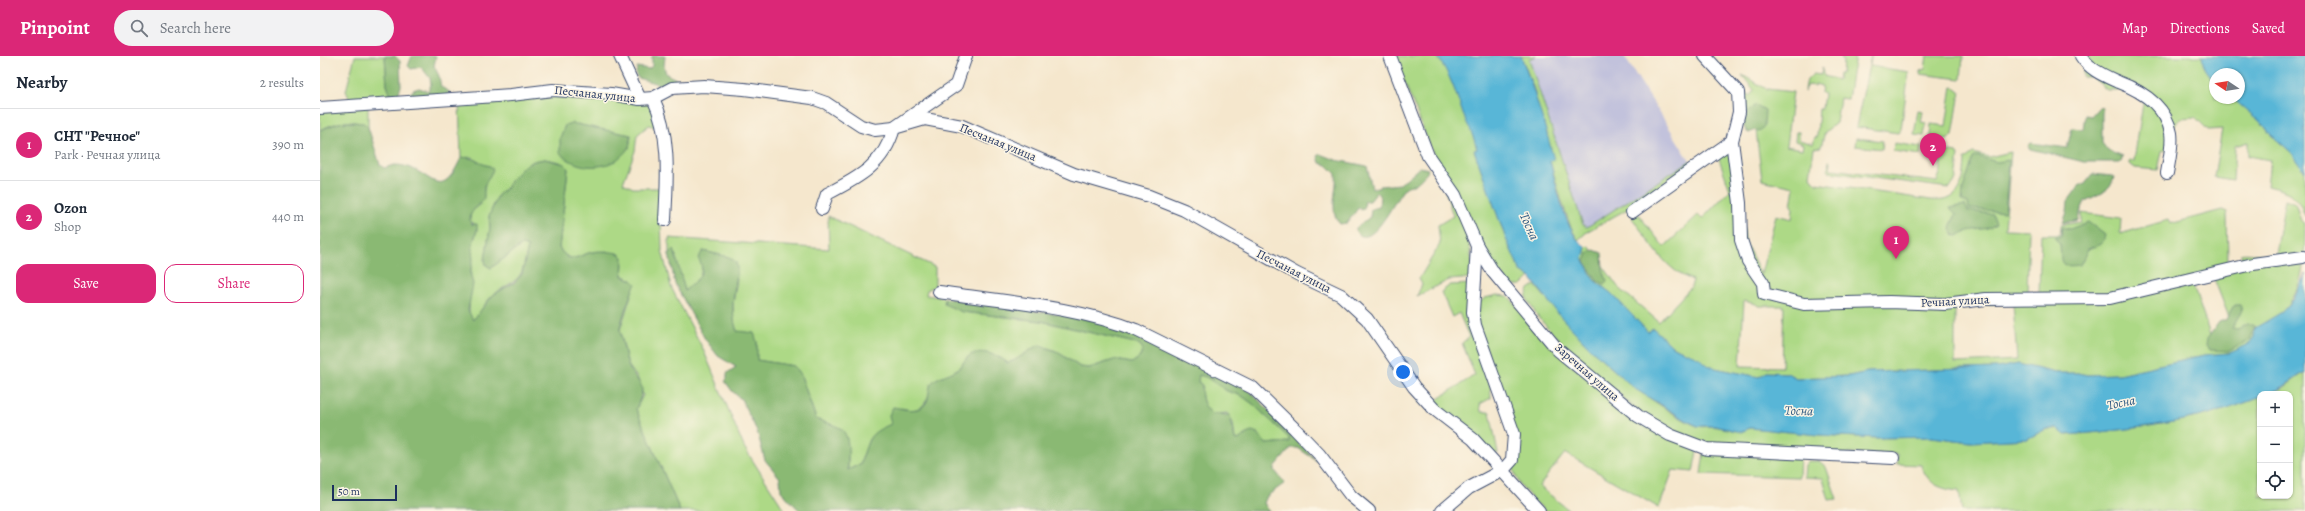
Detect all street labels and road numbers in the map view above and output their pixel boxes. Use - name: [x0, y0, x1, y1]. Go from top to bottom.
- street label: Песчаная улица: [554, 82, 637, 106]
- street label: Песчаная улица: [957, 119, 1039, 165]
- street label: Песчаная улица: [1254, 245, 1334, 297]
- street label: Речная улица: [1920, 291, 1990, 311]
- street label: Заречная улица: [1551, 339, 1623, 405]

